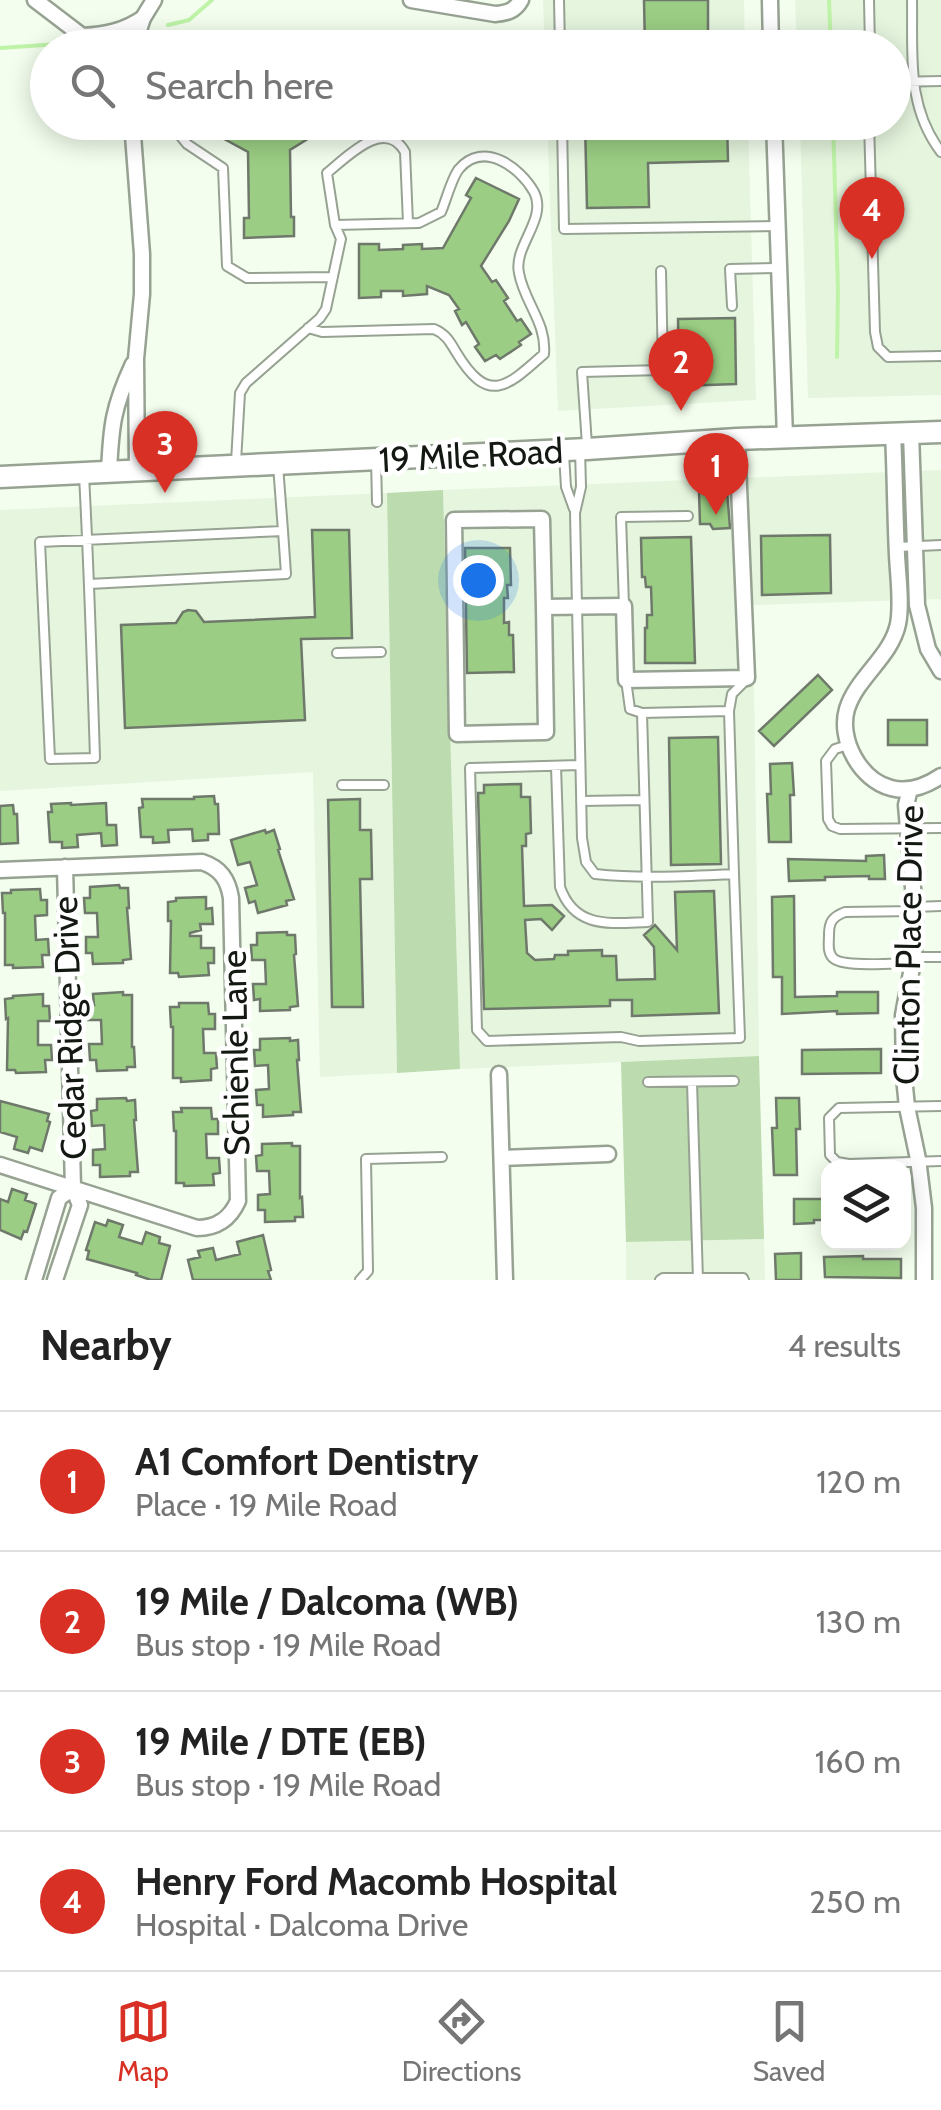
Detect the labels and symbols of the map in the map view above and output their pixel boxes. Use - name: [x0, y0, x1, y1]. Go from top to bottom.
- pin: 4: [840, 176, 904, 259]
- pin: 2: [648, 328, 714, 411]
- pin: 3: [132, 410, 198, 493]
- street label: 19 Mile Road: [378, 429, 564, 481]
- pin: 1: [684, 432, 748, 515]
- your location: [453, 555, 504, 606]
- street label: Clinton Place Drive: [884, 805, 932, 1085]
- street label: Cedar Ridge Drive: [43, 896, 95, 1160]
- street label: Schienle Lane: [212, 950, 258, 1156]

